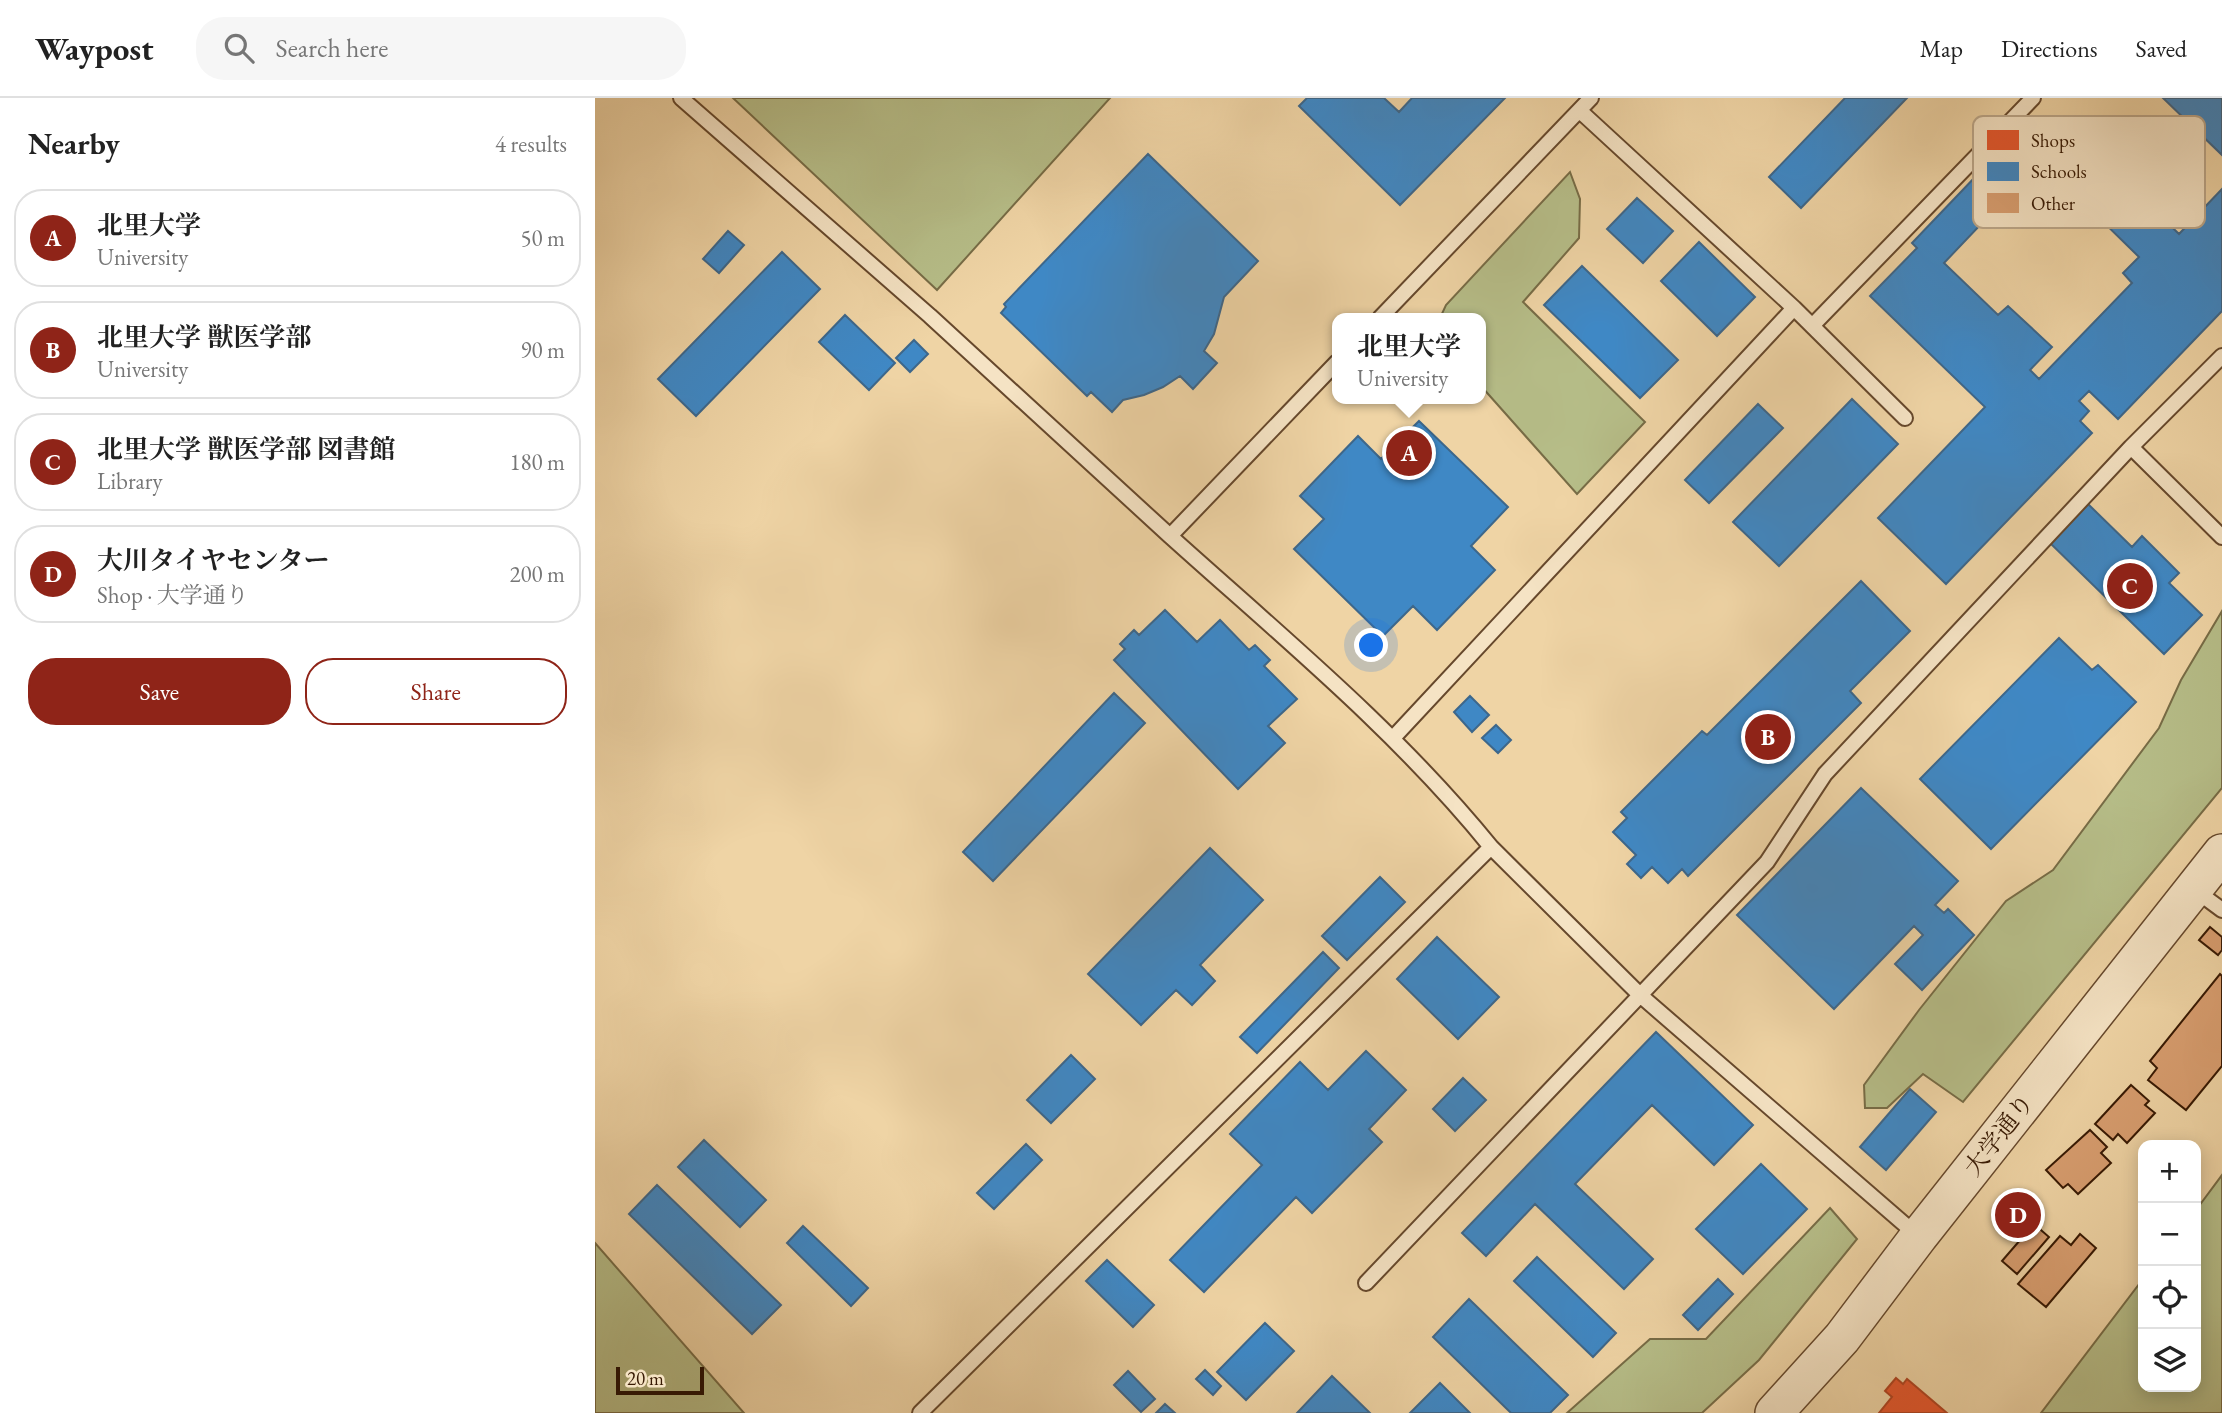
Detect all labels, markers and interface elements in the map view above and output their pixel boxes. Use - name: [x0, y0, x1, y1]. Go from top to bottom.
- search box: [196, 17, 686, 80]
- text: Waypost: [35, 27, 154, 70]
- icon: search: [220, 29, 258, 67]
- text: Search here: [276, 31, 388, 65]
- text: Map: [1920, 33, 1963, 64]
- text: Directions: [2001, 33, 2098, 64]
- text: Saved: [2136, 33, 2187, 64]
- legend: [1973, 116, 2205, 228]
- text: Nearby: [28, 124, 120, 163]
- text: Shops: [2031, 128, 2075, 153]
- text: 4 results: [495, 129, 567, 159]
- text: Schools: [2031, 159, 2087, 184]
- text: Other: [2031, 191, 2076, 216]
- text: 北里大学: [97, 208, 201, 242]
- text: A: [45, 223, 61, 253]
- text: 50 m: [520, 223, 565, 253]
- text: University: [97, 242, 188, 272]
- popup: [1332, 313, 1486, 404]
- text: 北里大学 獣医学部: [97, 320, 311, 354]
- text: 北里大学: [1357, 329, 1461, 363]
- text: B: [46, 335, 60, 365]
- text: 90 m: [520, 335, 565, 365]
- text: University: [97, 354, 188, 384]
- text: University: [1357, 363, 1448, 393]
- pin: A: [1386, 427, 1432, 479]
- text: 北里大学 獣医学部 図書館: [97, 432, 395, 466]
- text: C: [45, 447, 61, 477]
- text: 180 m: [509, 447, 565, 477]
- text: Library: [97, 466, 163, 496]
- text: 大川タイヤセンター: [97, 543, 329, 577]
- text: D: [44, 559, 62, 589]
- text: 200 m: [509, 559, 565, 589]
- pin: C: [2107, 560, 2153, 612]
- text: Shop · 大学通り: [97, 580, 249, 610]
- your location: [1354, 628, 1388, 662]
- button: Save: [28, 658, 291, 725]
- button: Share: [305, 658, 567, 725]
- pin: B: [1745, 711, 1791, 763]
- street label: 大学通り: [1957, 1087, 2040, 1182]
- map controls: [2138, 1140, 2201, 1392]
- button: +: [2138, 1140, 2201, 1203]
- pin: D: [1995, 1189, 2041, 1241]
- button: −: [2138, 1203, 2201, 1266]
- button: locate: [2138, 1266, 2201, 1329]
- button: layers: [2138, 1329, 2201, 1392]
- scale bar: [616, 1364, 703, 1396]
- text: 20 m: [627, 1366, 664, 1391]

